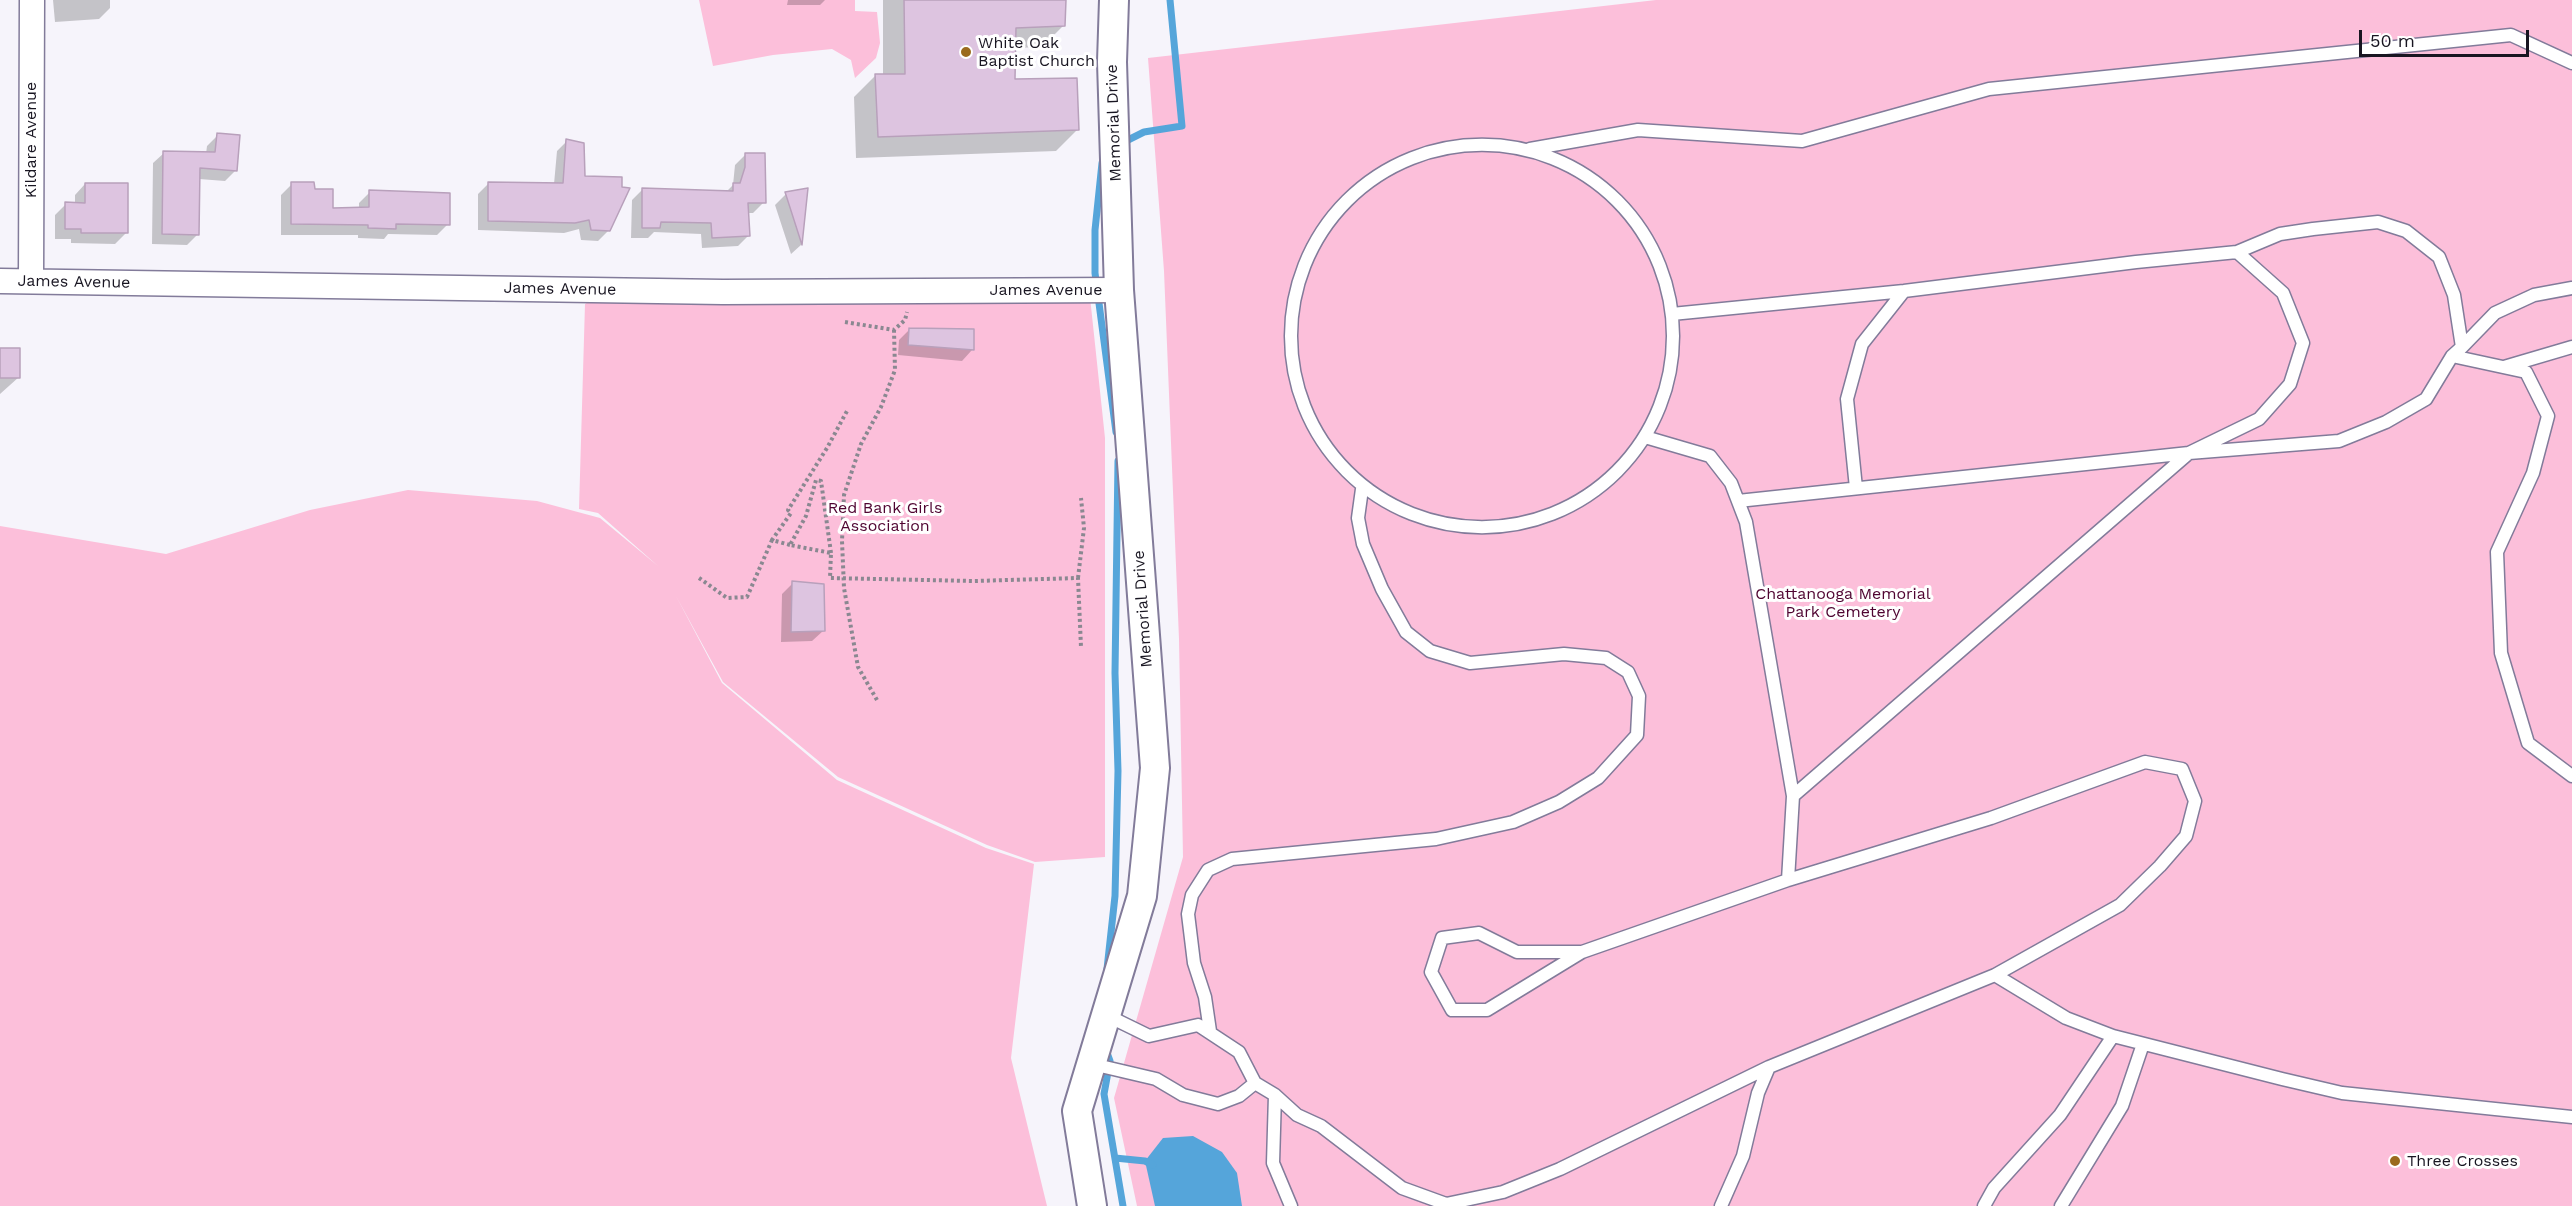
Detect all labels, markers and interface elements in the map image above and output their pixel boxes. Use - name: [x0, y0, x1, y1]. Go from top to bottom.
- scale bar: [2362, 18, 2532, 56]
- text: 50 m: [2370, 30, 2415, 51]
- place label: White Oak Baptist Church: [978, 33, 1095, 71]
- marker: White Oak Baptist Church: [959, 45, 973, 59]
- street label: Memorial Drive: [1102, 64, 1126, 182]
- street label: Kildare Avenue: [21, 82, 41, 198]
- street label: James Avenue: [17, 271, 131, 293]
- street label: James Avenue: [503, 278, 617, 300]
- street label: James Avenue: [990, 280, 1102, 300]
- park label: Red Bank Girls Association: [828, 498, 942, 536]
- street label: Memorial Drive: [1129, 550, 1157, 668]
- park label: Chattanooga Memorial Park Cemetery: [1755, 584, 1931, 622]
- place label: Three Crosses: [2407, 1151, 2518, 1171]
- marker: Three Crosses: [2388, 1154, 2402, 1168]

